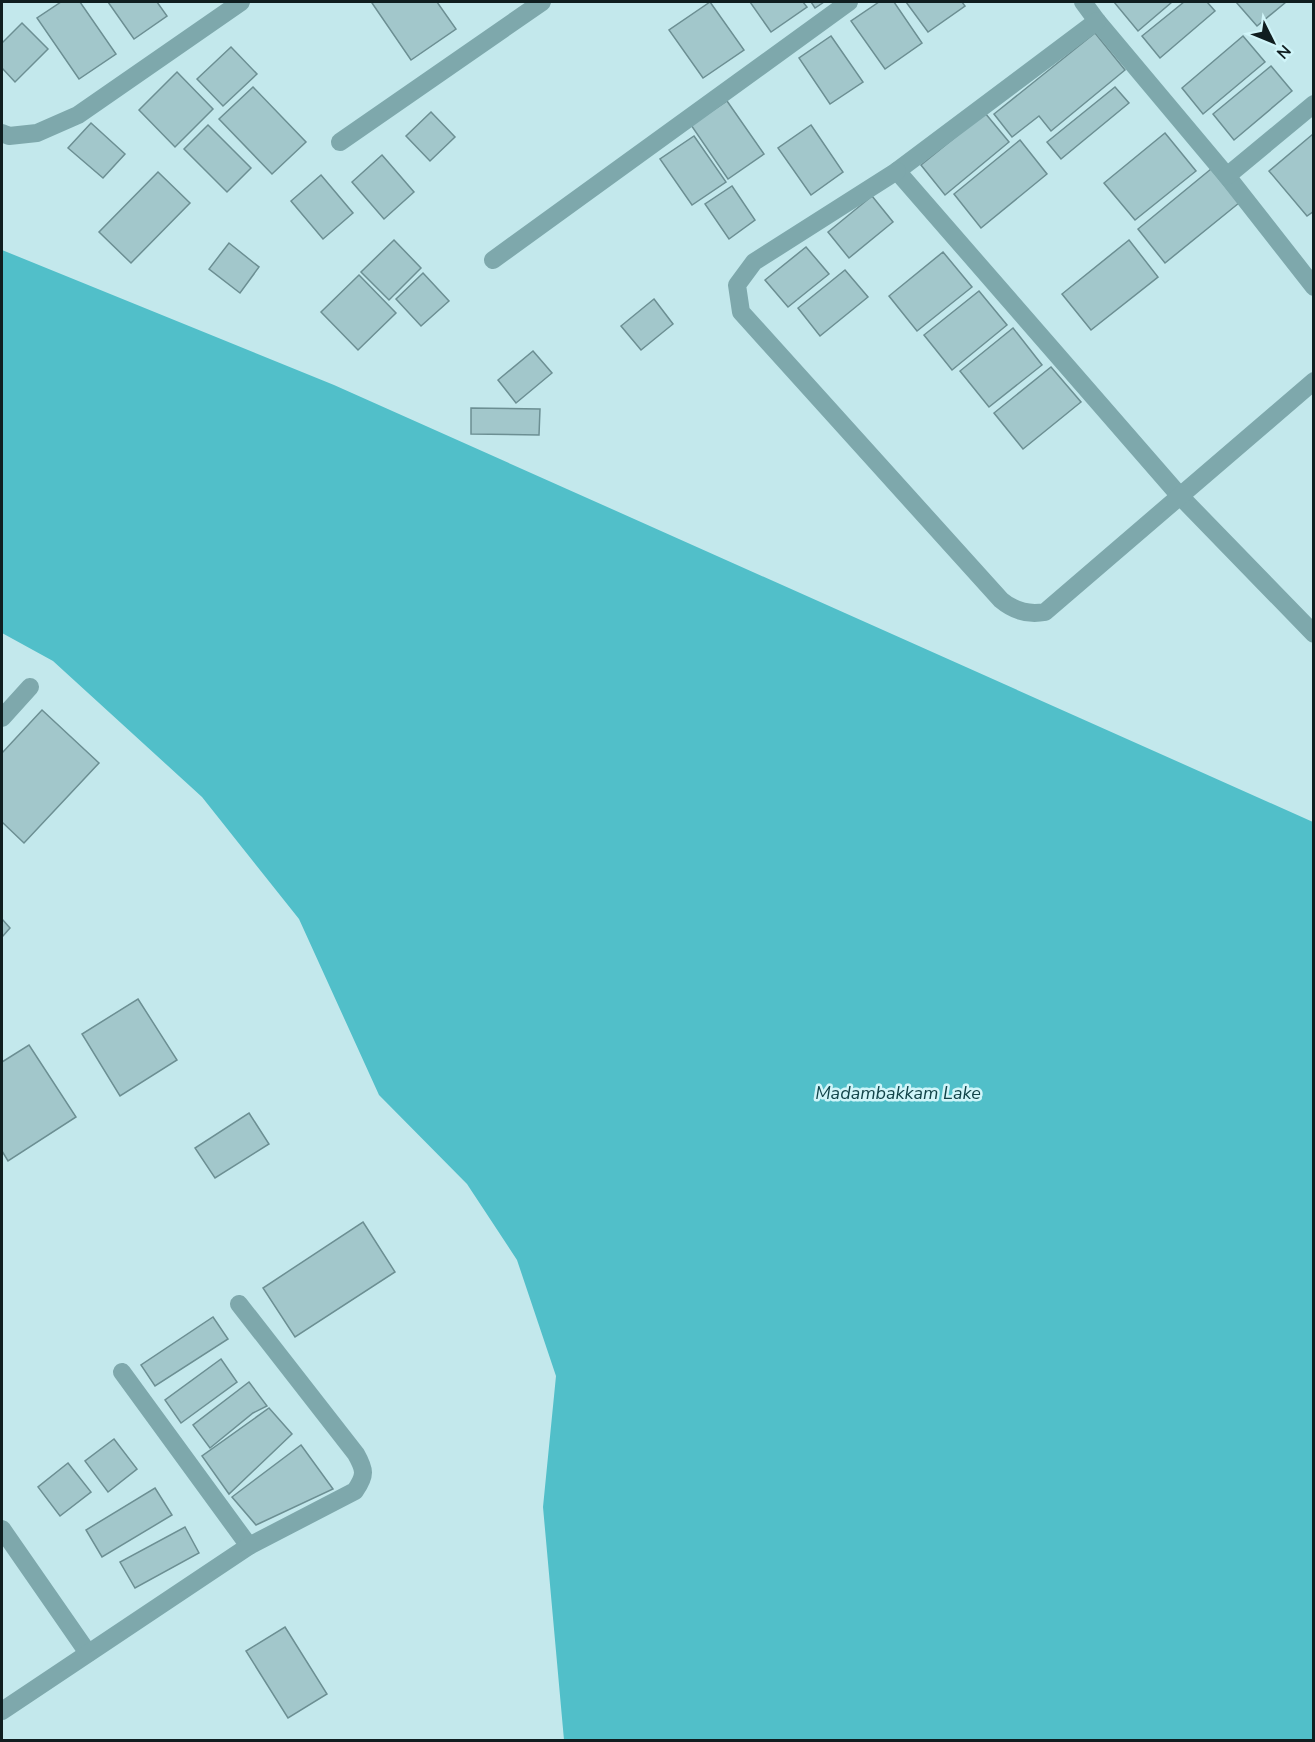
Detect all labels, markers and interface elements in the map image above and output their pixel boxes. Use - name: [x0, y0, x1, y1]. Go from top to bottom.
- north arrow: [1243, 12, 1303, 72]
- text: N: [1271, 40, 1295, 63]
- water label: Madambakkam Lake: [815, 1081, 981, 1105]

